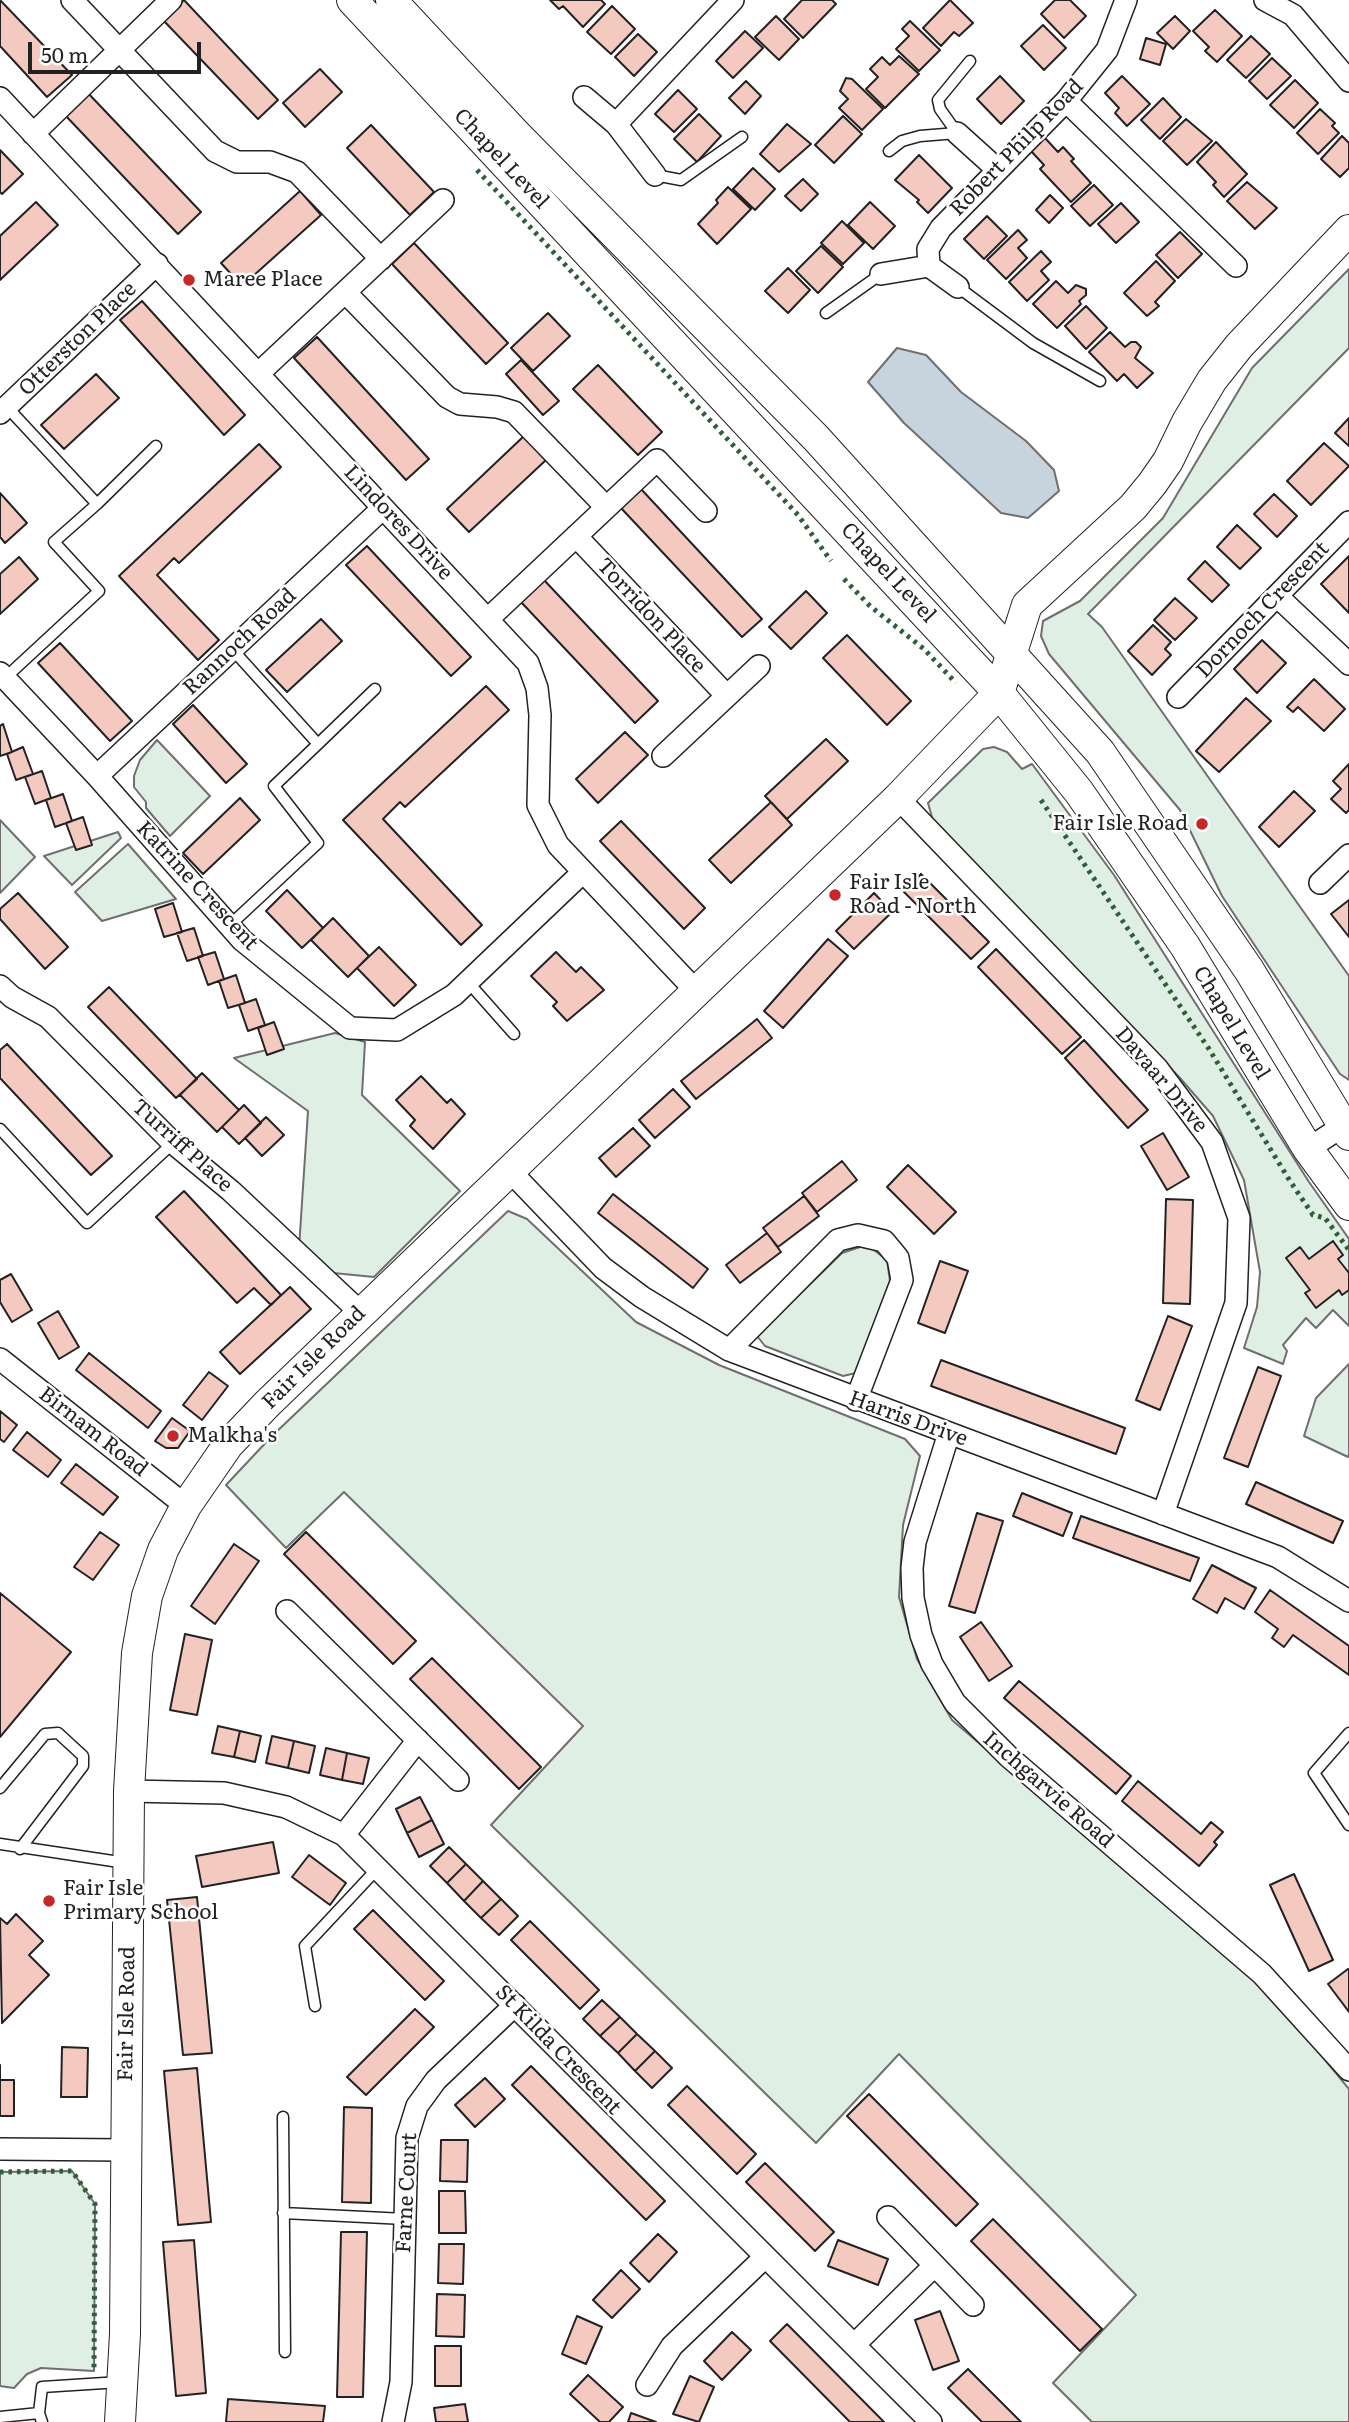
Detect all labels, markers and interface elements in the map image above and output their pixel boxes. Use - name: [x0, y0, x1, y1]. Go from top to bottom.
- scale bar: [32, 28, 205, 72]
- text: 50 m: [41, 38, 88, 69]
- street label: Robert Philp Road: [945, 74, 1089, 222]
- street label: Chapel Level: [448, 104, 554, 214]
- place label: Maree Place: [203, 267, 323, 293]
- marker: Maree Place: [181, 272, 197, 288]
- street label: Otterston Place: [14, 277, 142, 401]
- street label: Lindores Drive: [338, 460, 458, 586]
- street label: Chapel Level: [835, 518, 941, 628]
- street label: Dornoch Crescent: [1191, 537, 1335, 683]
- street label: Torridon Place: [591, 553, 711, 679]
- street label: Rannoch Road: [178, 583, 302, 701]
- place label: Fair Isle Road: [1053, 811, 1188, 837]
- street label: Katrine Crescent: [131, 816, 263, 956]
- marker: Fair Isle Road: [1194, 816, 1210, 832]
- place label: Fair Isle Road - North: [849, 870, 977, 920]
- marker: Fair Isle Road - North: [827, 887, 843, 903]
- street label: Chapel Level: [1187, 962, 1275, 1084]
- street label: Davaar Drive: [1109, 1022, 1213, 1138]
- street label: Turriff Place: [127, 1094, 237, 1198]
- street label: Fair Isle Road: [257, 1301, 371, 1415]
- street label: Birnam Road: [34, 1382, 152, 1482]
- street label: Harris Drive: [845, 1386, 971, 1452]
- place label: Malkha's: [187, 1423, 277, 1449]
- marker: Malkha's: [165, 1428, 181, 1444]
- street label: Inchgarvie Road: [978, 1726, 1118, 1854]
- place label: Fair Isle Primary School: [63, 1876, 218, 1926]
- marker: Fair Isle Primary School: [41, 1893, 57, 1909]
- street label: Fair Isle Road: [113, 1946, 141, 2082]
- street label: St Kilda Crescent: [490, 1980, 626, 2120]
- street label: Farne Court: [391, 2132, 423, 2254]

